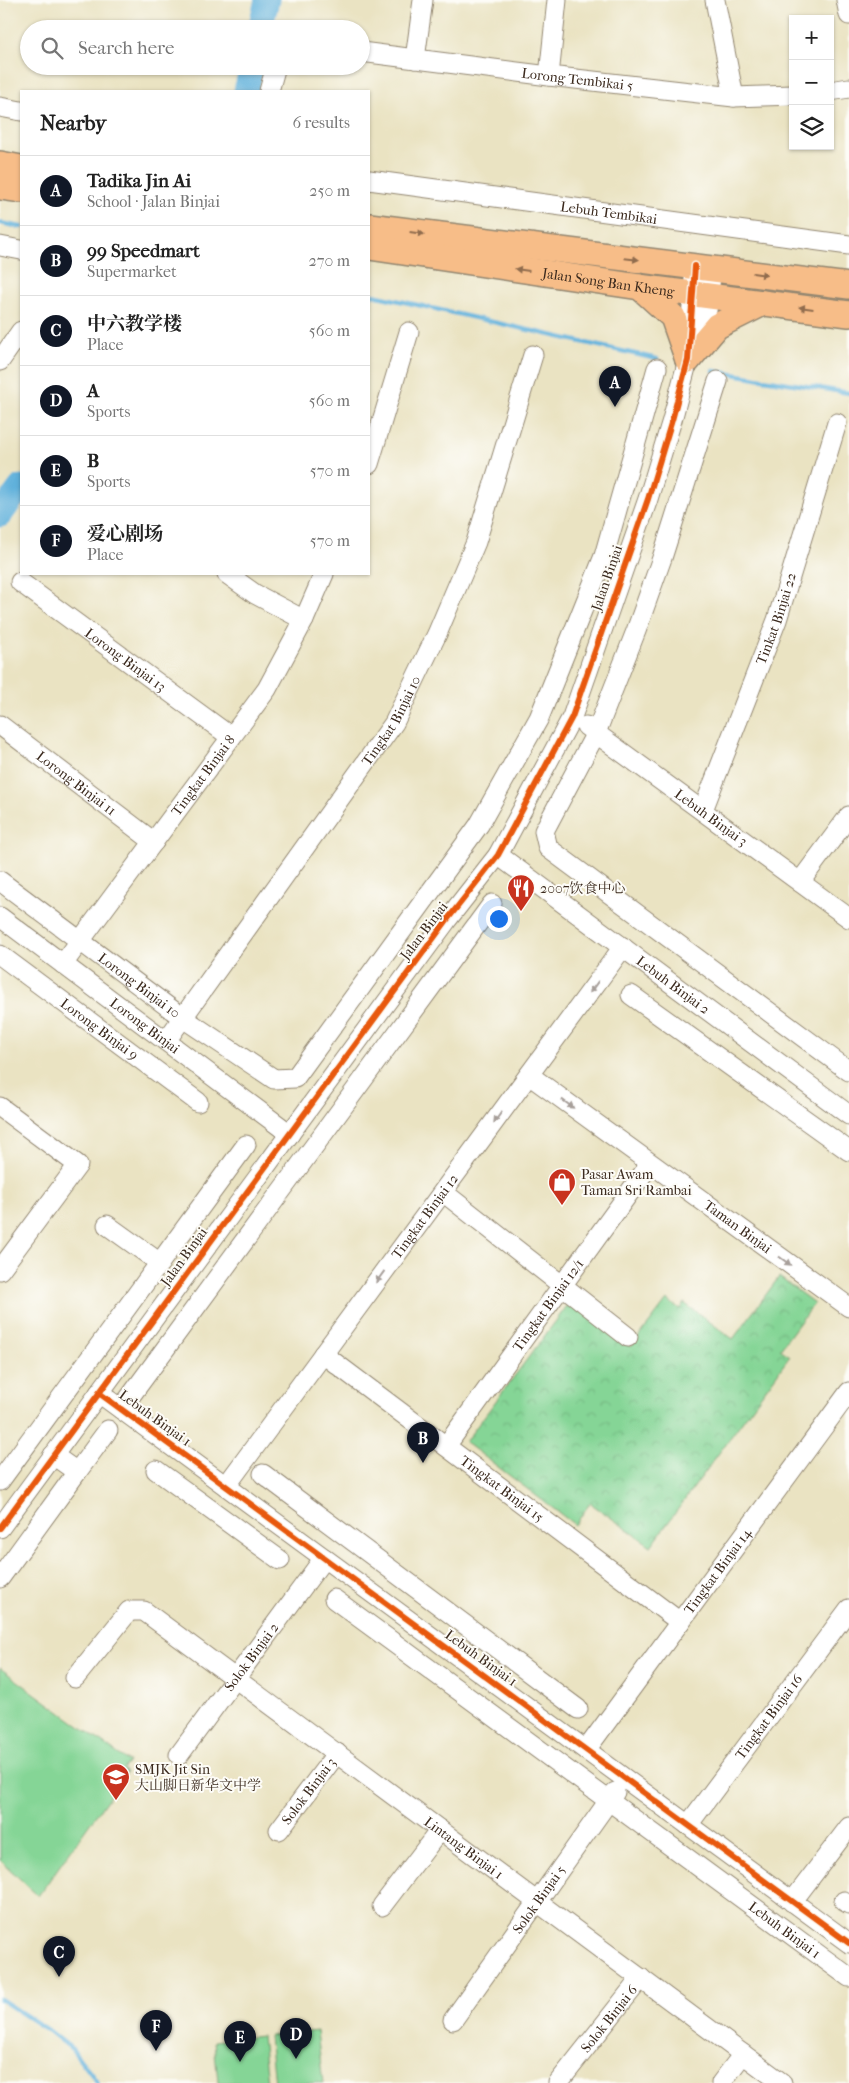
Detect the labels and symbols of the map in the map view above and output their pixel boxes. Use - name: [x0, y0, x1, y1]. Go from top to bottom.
- street label: Lorong Tembikai 5: [521, 64, 634, 94]
- street label: Lebuh Tembikai: [559, 198, 658, 227]
- one-way arrow: [409, 230, 425, 238]
- one-way arrow: [624, 255, 640, 263]
- street label: Jalan Song Ban Kheng: [540, 264, 676, 300]
- one-way arrow: [513, 265, 529, 273]
- one-way arrow: [752, 270, 768, 278]
- one-way arrow: [798, 304, 814, 312]
- pin: A: [599, 366, 631, 407]
- street label: Jalan Binjai: [587, 543, 626, 614]
- street label: Tinkat Binjai 22: [752, 571, 799, 667]
- street label: Lorong Binjai 13: [82, 624, 169, 695]
- street label: Tingkat Binjai 10: [358, 673, 424, 769]
- street label: Tingkat Binjai 8: [168, 732, 239, 819]
- street label: Lorong Binjai 11: [33, 747, 120, 819]
- street label: Lebuh Binjai 3: [672, 785, 751, 850]
- restaurant icon: 2007饮食中心: [506, 873, 536, 912]
- place label: 2007饮食中心: [540, 880, 625, 897]
- street label: Jalan Binjai: [396, 899, 451, 964]
- your location: [486, 906, 512, 932]
- street label: Lorong Binjai 10: [95, 949, 184, 1022]
- street label: Lebuh Binjai 2: [633, 952, 713, 1018]
- one-way arrow: [589, 980, 599, 994]
- street label: Lorong Binjai 9: [57, 994, 142, 1063]
- street label: Lorong Binjai: [107, 994, 183, 1057]
- one-way arrow: [561, 1099, 575, 1109]
- one-way arrow: [493, 1111, 503, 1124]
- place label: Pasar Awam Taman Sri Rambai: [581, 1166, 692, 1199]
- shop icon: Pasar Awam Taman Sri Rambai: [547, 1167, 577, 1206]
- street label: Tingkat Binjai 12: [388, 1170, 462, 1262]
- street label: Taman Binjai: [701, 1196, 775, 1257]
- street label: Jalan Binjai: [156, 1224, 211, 1290]
- one-way arrow: [778, 1255, 791, 1266]
- street label: Tingkat Binjai 12/1: [509, 1256, 587, 1354]
- one-way arrow: [376, 1270, 386, 1283]
- street label: Lebuh Binjai 1: [116, 1386, 194, 1450]
- pin: B: [407, 1422, 439, 1463]
- street label: Tingkat Binjai 15: [457, 1452, 547, 1525]
- street label: Tingkat Binjai 14: [680, 1524, 755, 1617]
- street label: Solok Binjai 2: [220, 1619, 282, 1694]
- street label: Lebuh Binjai 1: [442, 1626, 520, 1690]
- street label: Tingkat Binjai 16: [731, 1671, 806, 1763]
- street label: Solok Binjai 3: [278, 1754, 339, 1828]
- place label: SMJK Jit Sin 大山脚日新华文中学: [135, 1761, 261, 1794]
- school or university icon: SMJK Jit Sin 大山脚日新华文中学: [101, 1762, 131, 1801]
- street label: Lintang Binjai 1: [421, 1813, 507, 1883]
- street label: Solok Binjai 5: [509, 1862, 569, 1937]
- street label: Lebuh Binjai 1: [745, 1898, 824, 1962]
- pin: C: [43, 1936, 75, 1977]
- street label: Solok Binjai 6: [577, 1981, 641, 2056]
- pin: F: [140, 2010, 172, 2051]
- pin: D: [280, 2018, 312, 2059]
- pin: E: [224, 2021, 256, 2062]

